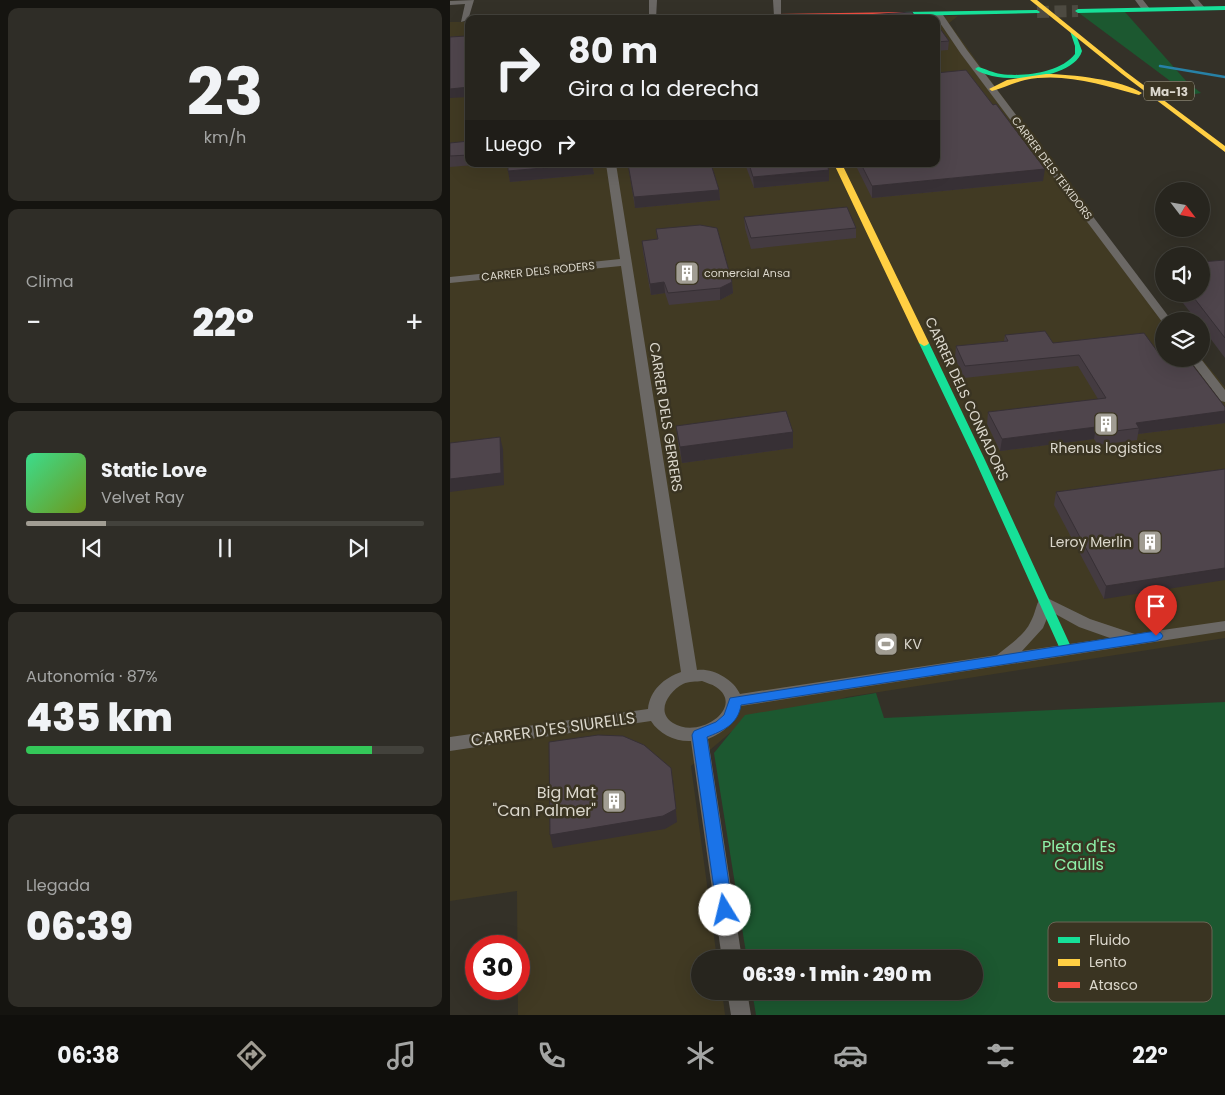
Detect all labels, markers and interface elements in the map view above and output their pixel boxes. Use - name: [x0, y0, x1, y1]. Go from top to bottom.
- text: 80 m: [568, 26, 658, 75]
- icon: right: [485, 35, 550, 100]
- text: 23: [187, 47, 263, 138]
- text: Gira a la derecha: [568, 73, 759, 104]
- road number: Ma-13: [1144, 82, 1194, 100]
- street label: CARRER DELS TEIXIDORS: [1008, 113, 1096, 223]
- text: km/h: [204, 126, 246, 149]
- icon: right: [552, 130, 580, 158]
- text: Luego: [485, 131, 542, 158]
- north arrow: [1155, 182, 1210, 238]
- map controls: [1155, 182, 1210, 367]
- button: sound: [1155, 247, 1210, 302]
- street label: CARRER DELS RODERS: [480, 257, 596, 285]
- building icon: comercial Ansa: [674, 260, 700, 286]
- place label: comercial Ansa: [704, 265, 790, 281]
- text: Clima: [26, 270, 74, 293]
- text: 22°: [192, 296, 254, 349]
- text: −: [26, 303, 41, 342]
- text: +: [405, 303, 424, 342]
- button: layers: [1155, 312, 1210, 367]
- street label: CARRER DELS CONRADORS: [920, 314, 1014, 484]
- street label: CARRER DELS GERRERS: [644, 341, 688, 493]
- building icon: Rhenus logistics: [1093, 411, 1119, 437]
- place label: Rhenus logistics: [1050, 438, 1162, 458]
- text: Static Love: [101, 457, 207, 484]
- text: Velvet Ray: [101, 486, 184, 509]
- building icon: Leroy Merlin: [1137, 529, 1163, 555]
- place label: Leroy Merlin: [1050, 532, 1132, 552]
- icon: previous: [78, 534, 106, 562]
- icon: pause: [211, 534, 239, 562]
- icon: next: [344, 534, 372, 562]
- pin: [1135, 585, 1177, 636]
- icon: arrive: [1142, 592, 1170, 620]
- sports icon: KV: [873, 631, 899, 657]
- place label: KV: [904, 634, 922, 654]
- text: Autonomía · 87%: [26, 665, 158, 688]
- text: 435 km: [26, 691, 173, 744]
- street label: CARRER D'ES SIURELLS: [469, 706, 637, 752]
- place label: Big Mat "Can Palmer": [493, 781, 596, 822]
- building icon: Big Mat "Can Palmer": [601, 788, 627, 814]
- park label: Pleta d'Es Caülls: [1042, 835, 1116, 876]
- text: Llegada: [26, 874, 90, 897]
- position arrow: [698, 883, 750, 935]
- text: 06:39: [26, 900, 133, 953]
- legend: [1048, 922, 1212, 1002]
- text: Fluido: [1089, 930, 1130, 950]
- speed limit sign: 30: [465, 935, 530, 1000]
- text: Lento: [1089, 952, 1127, 972]
- text: 06:39 · 1 min · 290 m: [742, 961, 932, 988]
- text: Atasco: [1089, 975, 1138, 995]
- icon: directions: [234, 1038, 269, 1073]
- icon: music: [384, 1038, 419, 1073]
- icon: phone: [534, 1038, 569, 1073]
- icon: climate: [683, 1038, 718, 1073]
- icon: car: [833, 1038, 868, 1073]
- icon: filters: [983, 1038, 1018, 1073]
- text: 06:38: [57, 1040, 120, 1071]
- text: 22°: [1132, 1040, 1168, 1071]

